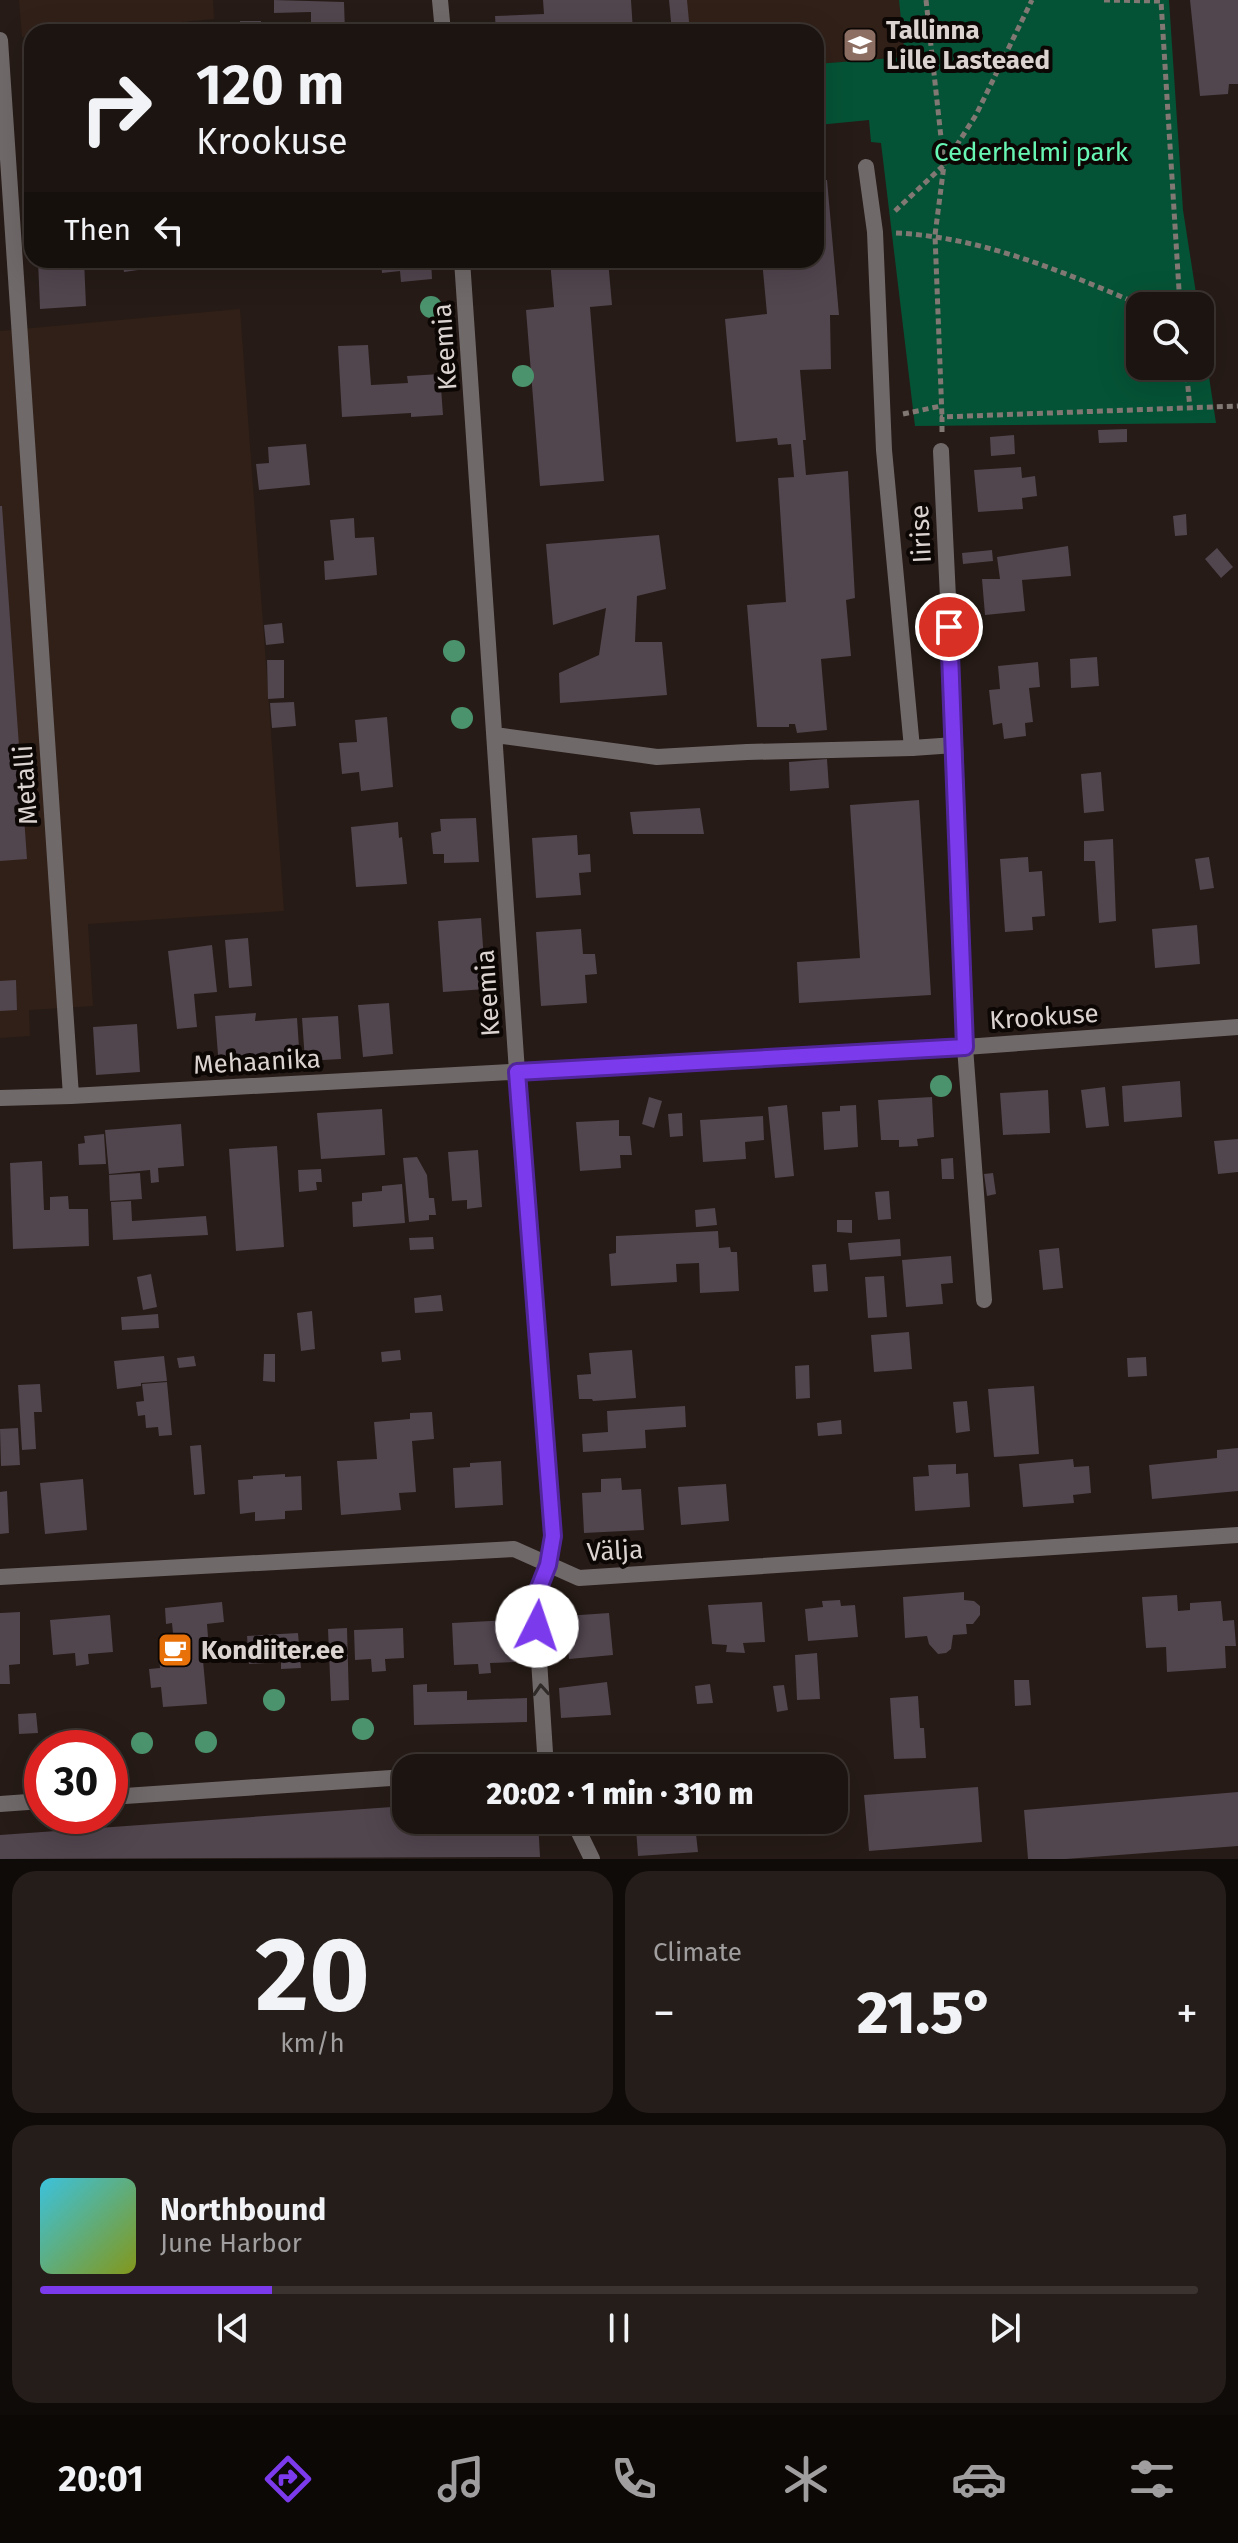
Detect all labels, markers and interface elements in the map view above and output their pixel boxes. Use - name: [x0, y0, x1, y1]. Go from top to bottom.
- place label: Tallinna Lille Lasteaed: [886, 15, 1050, 76]
- school or university icon: Tallinna Lille Lasteaed: [841, 26, 879, 64]
- text: 120 m: [196, 52, 344, 119]
- icon: right: [64, 56, 168, 160]
- text: Krookuse: [196, 120, 348, 164]
- park label: Cederhelmi park: [934, 137, 1129, 168]
- icon: left: [147, 208, 191, 252]
- text: Then: [64, 212, 131, 248]
- map controls: [1126, 292, 1214, 380]
- button: search: [1126, 292, 1214, 380]
- street label: Keemia: [427, 302, 463, 392]
- street label: Iirise: [904, 504, 938, 564]
- pin: [915, 593, 983, 661]
- icon: arrive: [927, 605, 971, 649]
- street label: Metalli: [8, 744, 44, 826]
- street label: Keemia: [470, 948, 506, 1038]
- street label: Krookuse: [988, 998, 1100, 1036]
- street label: Mehaanika: [193, 1043, 321, 1081]
- street label: Välja: [586, 1534, 644, 1568]
- position arrow: [495, 1584, 579, 1668]
- cafe icon: Kondiiter.ee: [156, 1631, 194, 1669]
- place label: Kondiiter.ee: [201, 1635, 344, 1666]
- one-way arrow: [533, 1683, 550, 1696]
- speed limit sign: 30: [24, 1730, 128, 1834]
- text: 20:02 · 1 min · 310 m: [487, 1776, 753, 1812]
- text: 20: [255, 1913, 370, 2038]
- text: Climate: [653, 1937, 742, 1968]
- text: 21.5°: [857, 1977, 994, 2049]
- text: −: [653, 1987, 675, 2040]
- text: +: [1176, 1987, 1198, 2040]
- text: km/h: [280, 2028, 345, 2059]
- text: Northbound: [160, 2192, 326, 2228]
- text: June Harbor: [160, 2228, 302, 2259]
- icon: previous: [211, 2306, 255, 2350]
- icon: pause: [597, 2306, 641, 2350]
- icon: next: [983, 2306, 1027, 2350]
- icon: directions: [260, 2451, 316, 2507]
- icon: music: [433, 2451, 489, 2507]
- icon: phone: [606, 2451, 662, 2507]
- icon: climate: [778, 2451, 834, 2507]
- icon: car: [951, 2451, 1007, 2507]
- icon: filters: [1124, 2451, 1180, 2507]
- text: 20:01: [58, 2457, 144, 2501]

